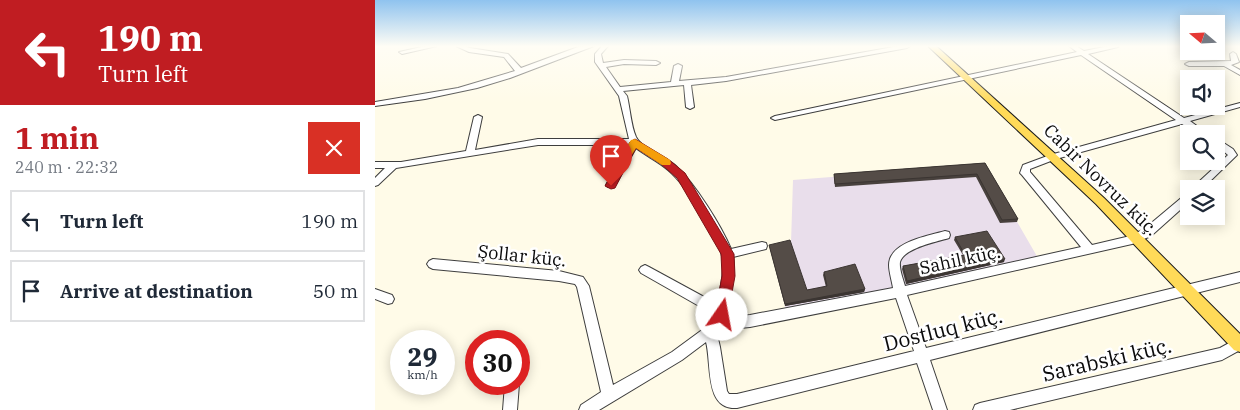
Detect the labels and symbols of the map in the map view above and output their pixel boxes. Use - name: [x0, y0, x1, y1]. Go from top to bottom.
- north arrow: [1180, 15, 1225, 60]
- street label: Cabir Novruz küç.: [1039, 119, 1164, 240]
- pin: [590, 135, 632, 186]
- street label: Şollar küç.: [477, 239, 567, 272]
- street label: Sahil küç.: [917, 240, 1002, 279]
- position arrow: [695, 288, 747, 340]
- street label: Dostluq küç.: [880, 301, 1005, 357]
- speed limit sign: 30: [465, 330, 530, 395]
- street label: Sarabski küç.: [1039, 331, 1174, 388]

